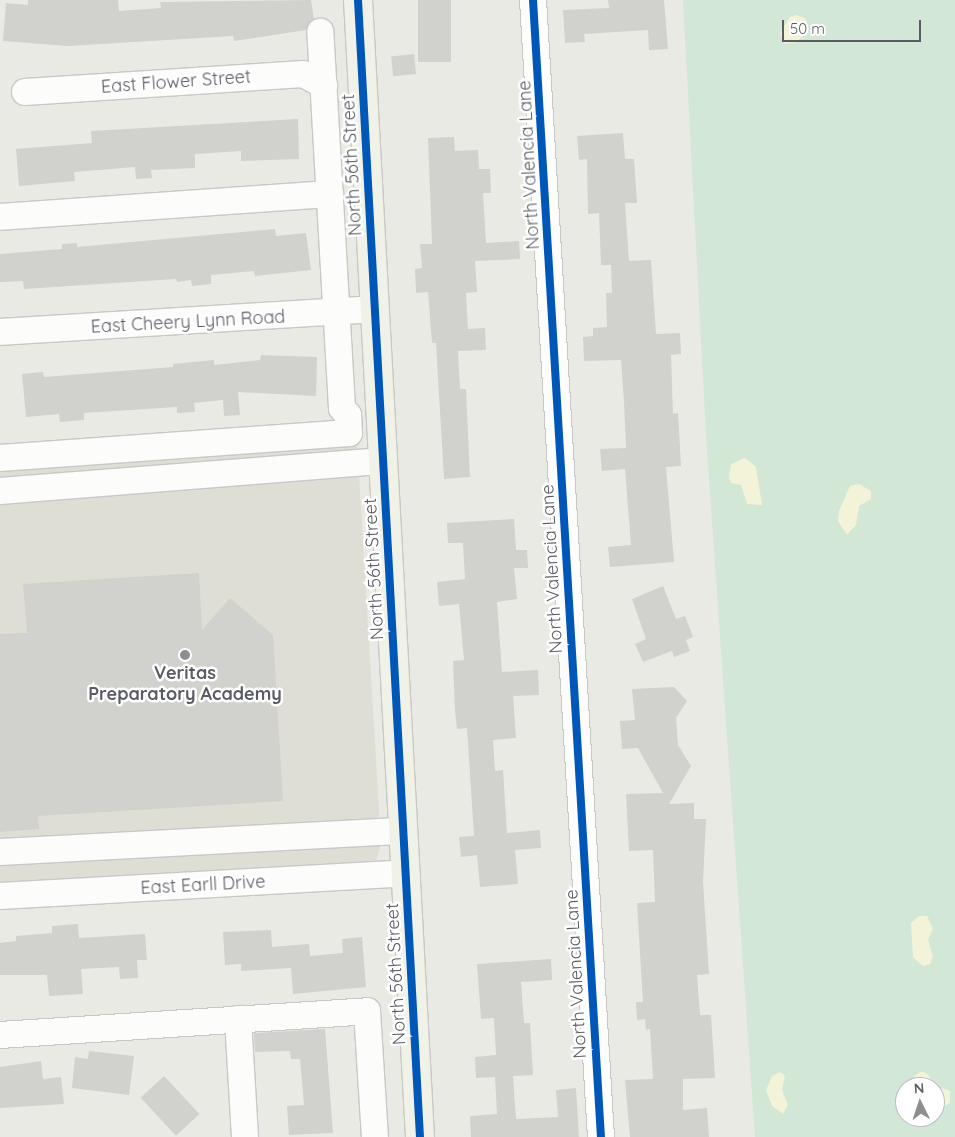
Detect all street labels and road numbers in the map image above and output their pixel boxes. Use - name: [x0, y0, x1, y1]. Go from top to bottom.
- street label: East Flower Street: [100, 66, 252, 98]
- street label: North Valencia Lane: [514, 80, 544, 250]
- street label: North 56th Street: [337, 93, 367, 237]
- street label: East Cheery Lynn Road: [90, 306, 286, 338]
- street label: North Valencia Lane: [537, 484, 567, 654]
- street label: North 56th Street: [359, 497, 389, 641]
- street label: East Earll Drive: [140, 871, 266, 899]
- street label: North Valencia Lane: [561, 889, 591, 1059]
- street label: North 56th Street: [381, 902, 411, 1046]

